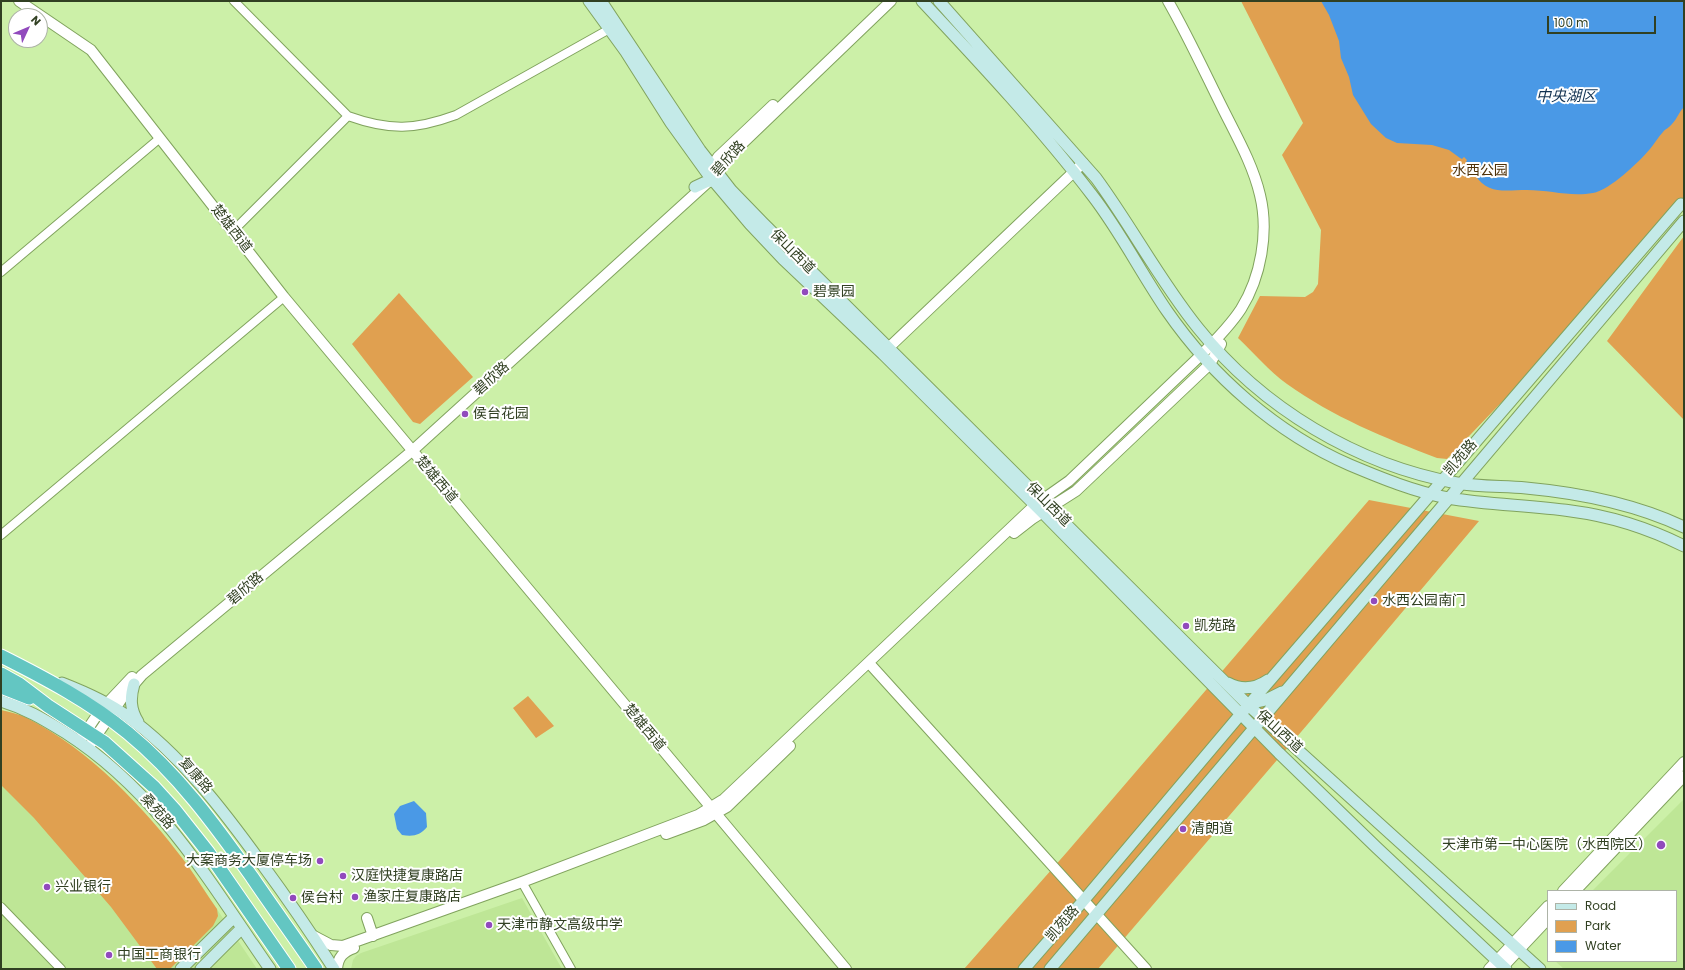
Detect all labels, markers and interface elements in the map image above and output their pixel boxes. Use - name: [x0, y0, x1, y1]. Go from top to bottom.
- north arrow: [8, 8, 48, 48]
- scale bar: [1549, 8, 1658, 34]
- text: N: [27, 12, 45, 29]
- text: 100 m: [1554, 14, 1588, 31]
- water label: 中央湖区: [1536, 88, 1596, 106]
- street label: 碧欣路: [709, 138, 749, 180]
- park label: 水西公园: [1452, 163, 1508, 179]
- street label: 楚雄西道: [207, 202, 255, 256]
- street label: 保山西道: [766, 226, 818, 278]
- place label: 碧景园: [813, 284, 855, 300]
- marker: 碧景园: [800, 287, 810, 297]
- street label: 碧欣路: [471, 359, 513, 399]
- place label: 侯台花园: [473, 406, 529, 422]
- marker: 侯台花园: [460, 409, 470, 419]
- street label: 凯苑路: [1441, 437, 1481, 479]
- street label: 楚雄西道: [412, 453, 460, 507]
- street label: 保山西道: [1022, 479, 1074, 531]
- street label: 碧欣路: [225, 569, 267, 609]
- place label: 水西公园南门: [1382, 593, 1466, 609]
- marker: 水西公园南门: [1369, 596, 1379, 606]
- place label: 凯苑路: [1194, 618, 1236, 634]
- marker: 凯苑路: [1181, 621, 1191, 631]
- street label: 楚雄西道: [620, 701, 668, 755]
- street label: 保山西道: [1253, 707, 1305, 757]
- street label: 复康路: [175, 755, 215, 797]
- street label: 桑苑路: [137, 791, 177, 833]
- place label: 清朗道: [1191, 821, 1233, 837]
- marker: 清朗道: [1178, 824, 1188, 834]
- place label: 天津市第一中心医院（水西院区）: [1442, 837, 1652, 853]
- marker: 天津市第一中心医院（水西院区）: [1655, 839, 1667, 851]
- place label: 大案商务大厦停车场: [186, 853, 312, 869]
- marker: 大案商务大厦停车场: [315, 856, 325, 866]
- place label: 汉庭快捷复康路店: [351, 868, 463, 884]
- marker: 汉庭快捷复康路店: [338, 871, 348, 881]
- place label: 兴业银行: [55, 879, 111, 895]
- marker: 兴业银行: [42, 882, 52, 892]
- place label: 渔家庄复康路店: [363, 889, 461, 905]
- place label: 侯台村: [301, 890, 343, 906]
- legend: [1547, 890, 1677, 962]
- marker: 渔家庄复康路店: [350, 892, 360, 902]
- marker: 侯台村: [288, 893, 298, 903]
- text: Road: [1585, 897, 1616, 914]
- street label: 凯苑路: [1043, 903, 1083, 945]
- place label: 天津市静文高级中学: [497, 917, 623, 933]
- text: Park: [1585, 917, 1611, 934]
- marker: 天津市静文高级中学: [484, 920, 494, 930]
- text: Water: [1585, 937, 1621, 954]
- place label: 中国工商银行: [117, 947, 201, 963]
- marker: 中国工商银行: [104, 950, 114, 960]

